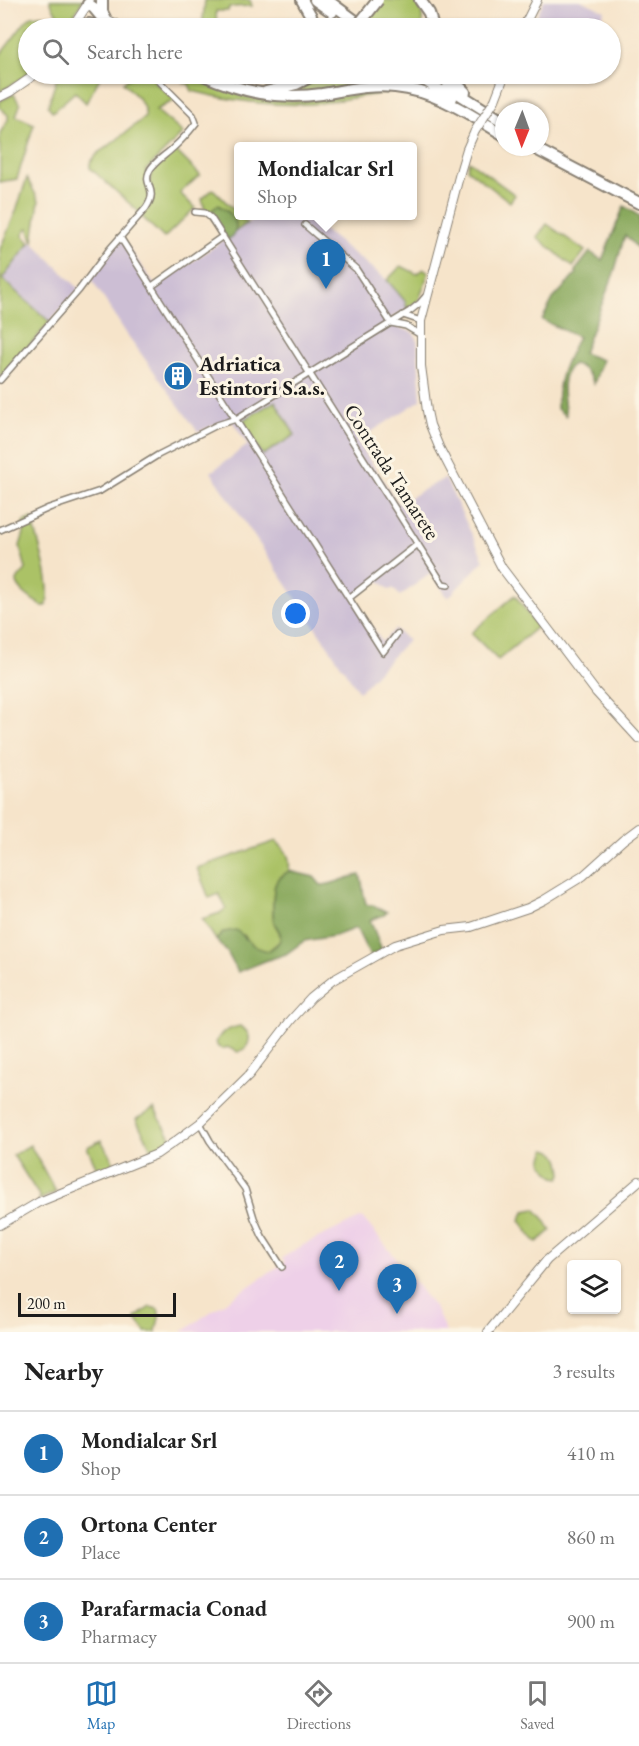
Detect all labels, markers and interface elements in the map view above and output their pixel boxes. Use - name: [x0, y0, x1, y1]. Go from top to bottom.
- search box: [18, 18, 621, 84]
- icon: search: [39, 35, 72, 68]
- text: Search here: [87, 37, 182, 66]
- north arrow: [495, 102, 549, 156]
- popup: [234, 142, 417, 220]
- text: Mondialcar Srl: [257, 154, 394, 183]
- text: Shop: [257, 183, 297, 209]
- pin: 1: [306, 240, 346, 289]
- place label: Adriatica Estintori S.a.s.: [198, 350, 325, 401]
- building icon: Adriatica Estintori S.a.s.: [162, 360, 194, 392]
- street label: Contrada Tamarete: [338, 399, 446, 545]
- your location: [281, 599, 310, 628]
- pin: 2: [320, 1242, 358, 1291]
- map controls: [567, 1260, 621, 1314]
- button: layers: [567, 1260, 621, 1314]
- pin: 3: [378, 1264, 416, 1314]
- scale bar: [18, 1290, 176, 1318]
- text: 200 m: [27, 1293, 66, 1314]
- text: Nearby: [24, 1354, 104, 1388]
- text: 3 results: [552, 1358, 615, 1384]
- text: Mondialcar Srl: [81, 1426, 217, 1455]
- text: 1: [38, 1440, 49, 1466]
- text: 410 m: [567, 1440, 615, 1466]
- text: Shop: [81, 1455, 121, 1481]
- text: Ortona Center: [81, 1510, 217, 1539]
- text: 2: [38, 1524, 49, 1550]
- text: 860 m: [567, 1524, 615, 1550]
- text: Place: [81, 1539, 120, 1565]
- text: Parafarmacia Conad: [81, 1594, 267, 1623]
- text: 3: [38, 1608, 49, 1634]
- text: 900 m: [567, 1608, 615, 1634]
- text: Pharmacy: [81, 1623, 157, 1649]
- tab: Map: [85, 1677, 118, 1734]
- tab: Directions: [287, 1677, 351, 1734]
- tab: Saved: [520, 1677, 554, 1734]

